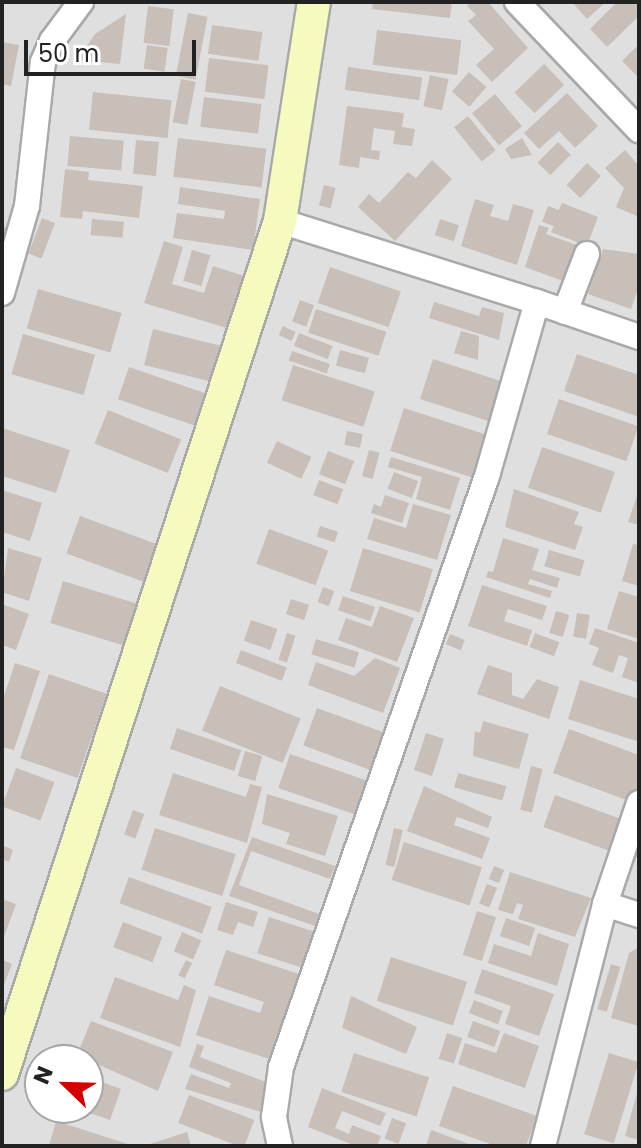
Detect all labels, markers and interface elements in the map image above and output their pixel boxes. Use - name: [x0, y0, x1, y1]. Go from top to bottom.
- scale bar: [28, 24, 200, 74]
- text: 50 m: [38, 37, 99, 70]
- north arrow: [24, 1044, 104, 1124]
- text: N: [26, 1062, 61, 1089]

